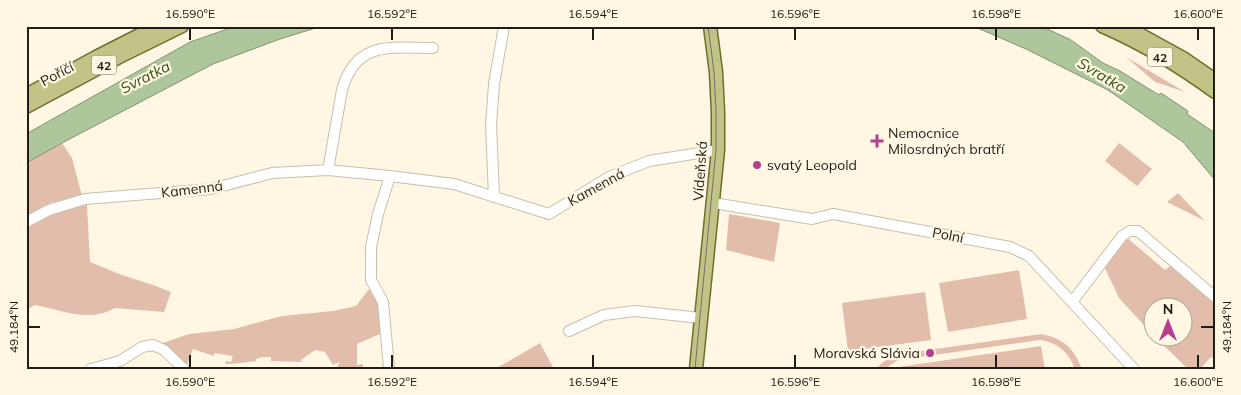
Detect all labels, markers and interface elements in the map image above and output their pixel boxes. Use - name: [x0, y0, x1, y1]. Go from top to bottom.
- text: 16.590°E: [165, 6, 215, 21]
- text: 16.592°E: [367, 6, 417, 21]
- text: 16.594°E: [568, 6, 618, 21]
- text: 16.596°E: [770, 6, 820, 21]
- text: 16.598°E: [971, 6, 1021, 21]
- text: 16.600°E: [1173, 6, 1223, 21]
- road number: 42: [1148, 48, 1172, 66]
- water label: Svratka: [1074, 53, 1130, 97]
- road number: 42: [92, 56, 116, 74]
- water label: Svratka: [117, 56, 173, 98]
- street label: Poříčí: [37, 57, 77, 90]
- place label: Nemocnice Milosrdných bratří: [888, 124, 1005, 158]
- marker: Nemocnice Milosrdných bratří: [870, 134, 884, 148]
- street label: Vídeňská: [689, 140, 711, 202]
- place label: svatý Leopold: [767, 156, 857, 174]
- marker: svatý Leopold: [751, 159, 763, 171]
- street label: Kamenná: [565, 164, 627, 210]
- street label: Kamenná: [160, 176, 224, 202]
- street label: Polní: [931, 223, 966, 247]
- north arrow: [1144, 298, 1194, 348]
- text: N: [1163, 300, 1173, 318]
- text: 49.184°N: [6, 301, 21, 353]
- text: 49.184°N: [1219, 301, 1234, 353]
- place label: Moravská Slávia: [814, 344, 920, 362]
- marker: Moravská Slávia: [924, 347, 936, 359]
- text: 16.590°E: [165, 374, 215, 389]
- text: 16.592°E: [367, 374, 417, 389]
- text: 16.594°E: [568, 374, 618, 389]
- text: 16.596°E: [770, 374, 820, 389]
- text: 16.598°E: [971, 374, 1021, 389]
- text: 16.600°E: [1173, 374, 1223, 389]

